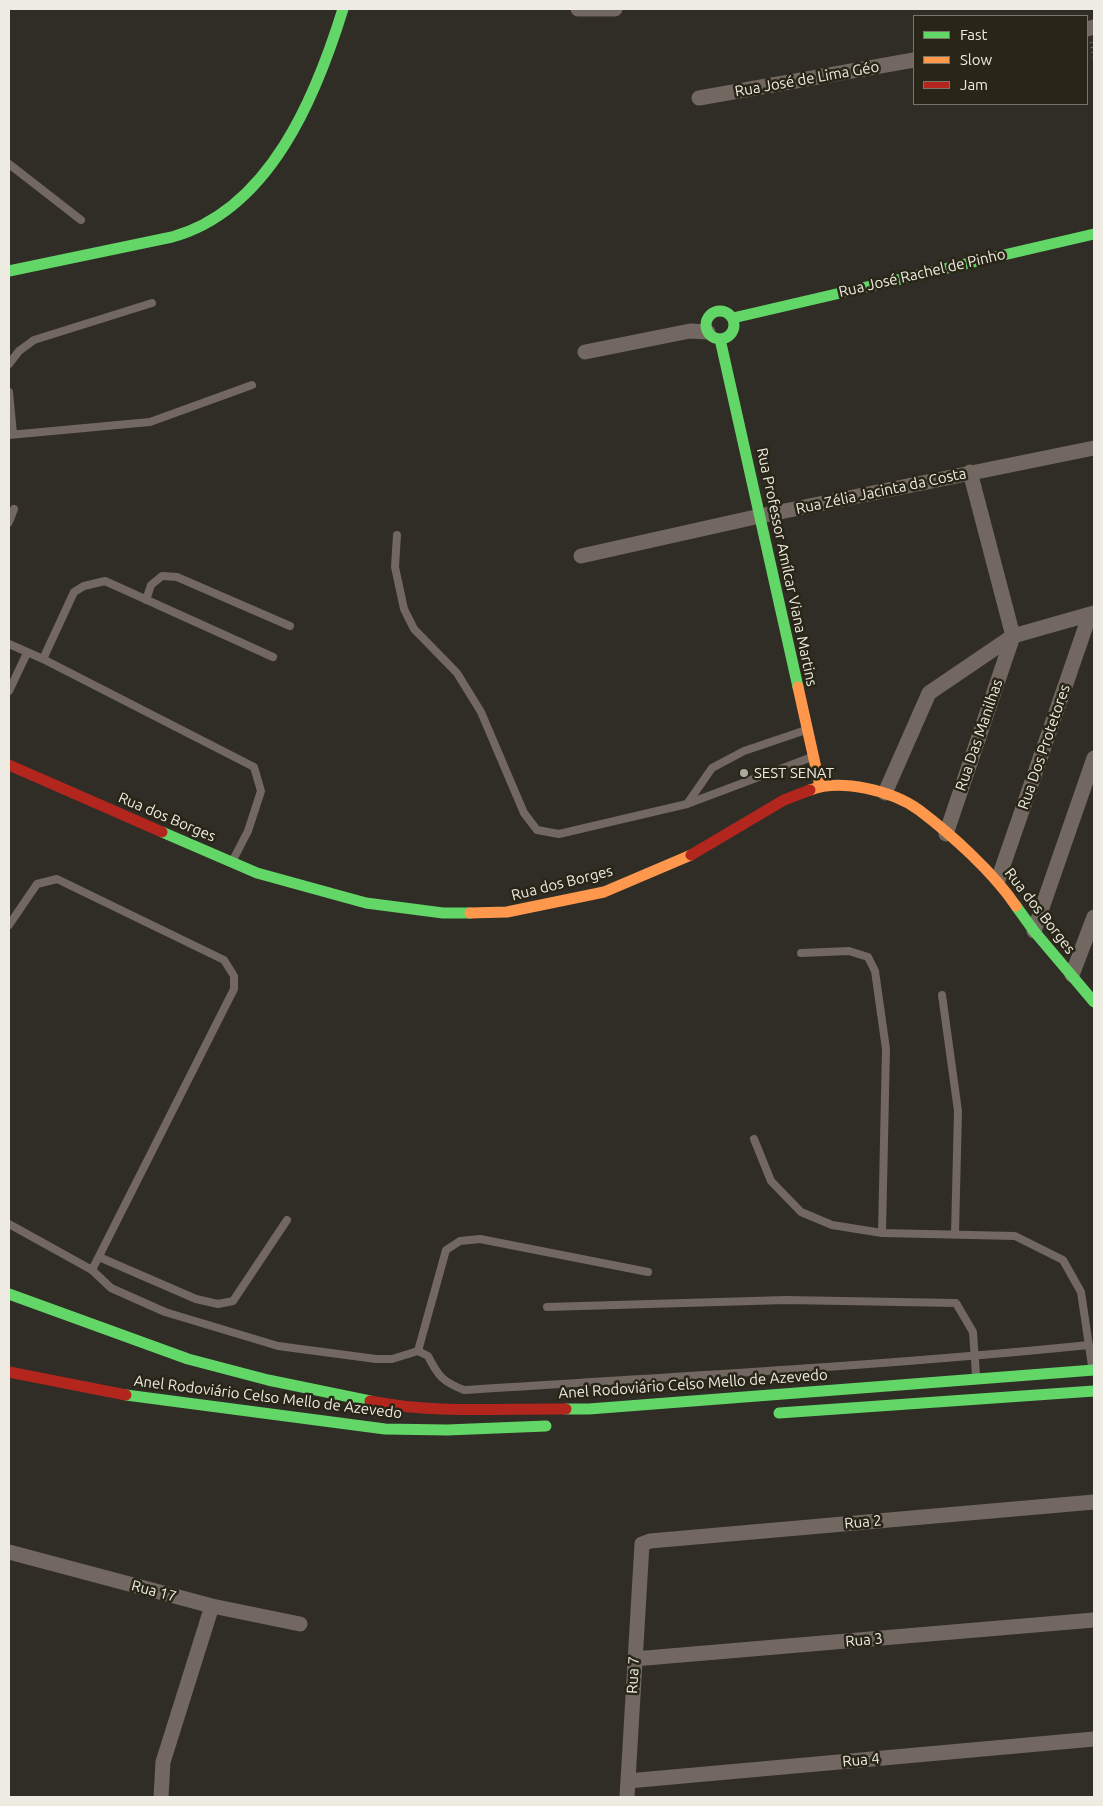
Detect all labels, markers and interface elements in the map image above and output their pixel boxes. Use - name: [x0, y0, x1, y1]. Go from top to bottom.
- legend: [913, 15, 1088, 105]
- text: Fast: [960, 26, 987, 43]
- text: Slow: [960, 51, 992, 68]
- street label: Rua José de Lima Géo: [733, 57, 881, 101]
- text: Jam: [960, 76, 988, 93]
- street label: Rua José Rachel de Pinho: [837, 245, 1007, 301]
- street label: Rua Professor Amílcar Viana Martins: [753, 446, 821, 688]
- street label: Rua Zélia Jacinta da Costa: [794, 464, 968, 518]
- street label: Rua Das Manilhas: [951, 677, 1007, 793]
- street label: Rua Dos Protetores: [1014, 682, 1074, 812]
- place label: SEST SENAT: [754, 764, 834, 782]
- marker: SEST SENAT: [738, 767, 750, 779]
- street label: Rua dos Borges: [116, 788, 218, 846]
- street label: Rua dos Borges: [509, 862, 615, 904]
- street label: Rua dos Borges: [1001, 865, 1079, 957]
- street label: Anel Rodoviário Celso Mello de Azevedo: [558, 1366, 828, 1402]
- street label: Anel Rodoviário Celso Mello de Azevedo: [133, 1372, 403, 1422]
- street label: Rua 2: [844, 1511, 882, 1533]
- street label: Rua 17: [129, 1576, 179, 1606]
- street label: Rua 3: [845, 1629, 883, 1651]
- street label: Rua 7: [623, 1656, 643, 1694]
- street label: Rua 4: [842, 1749, 880, 1771]

